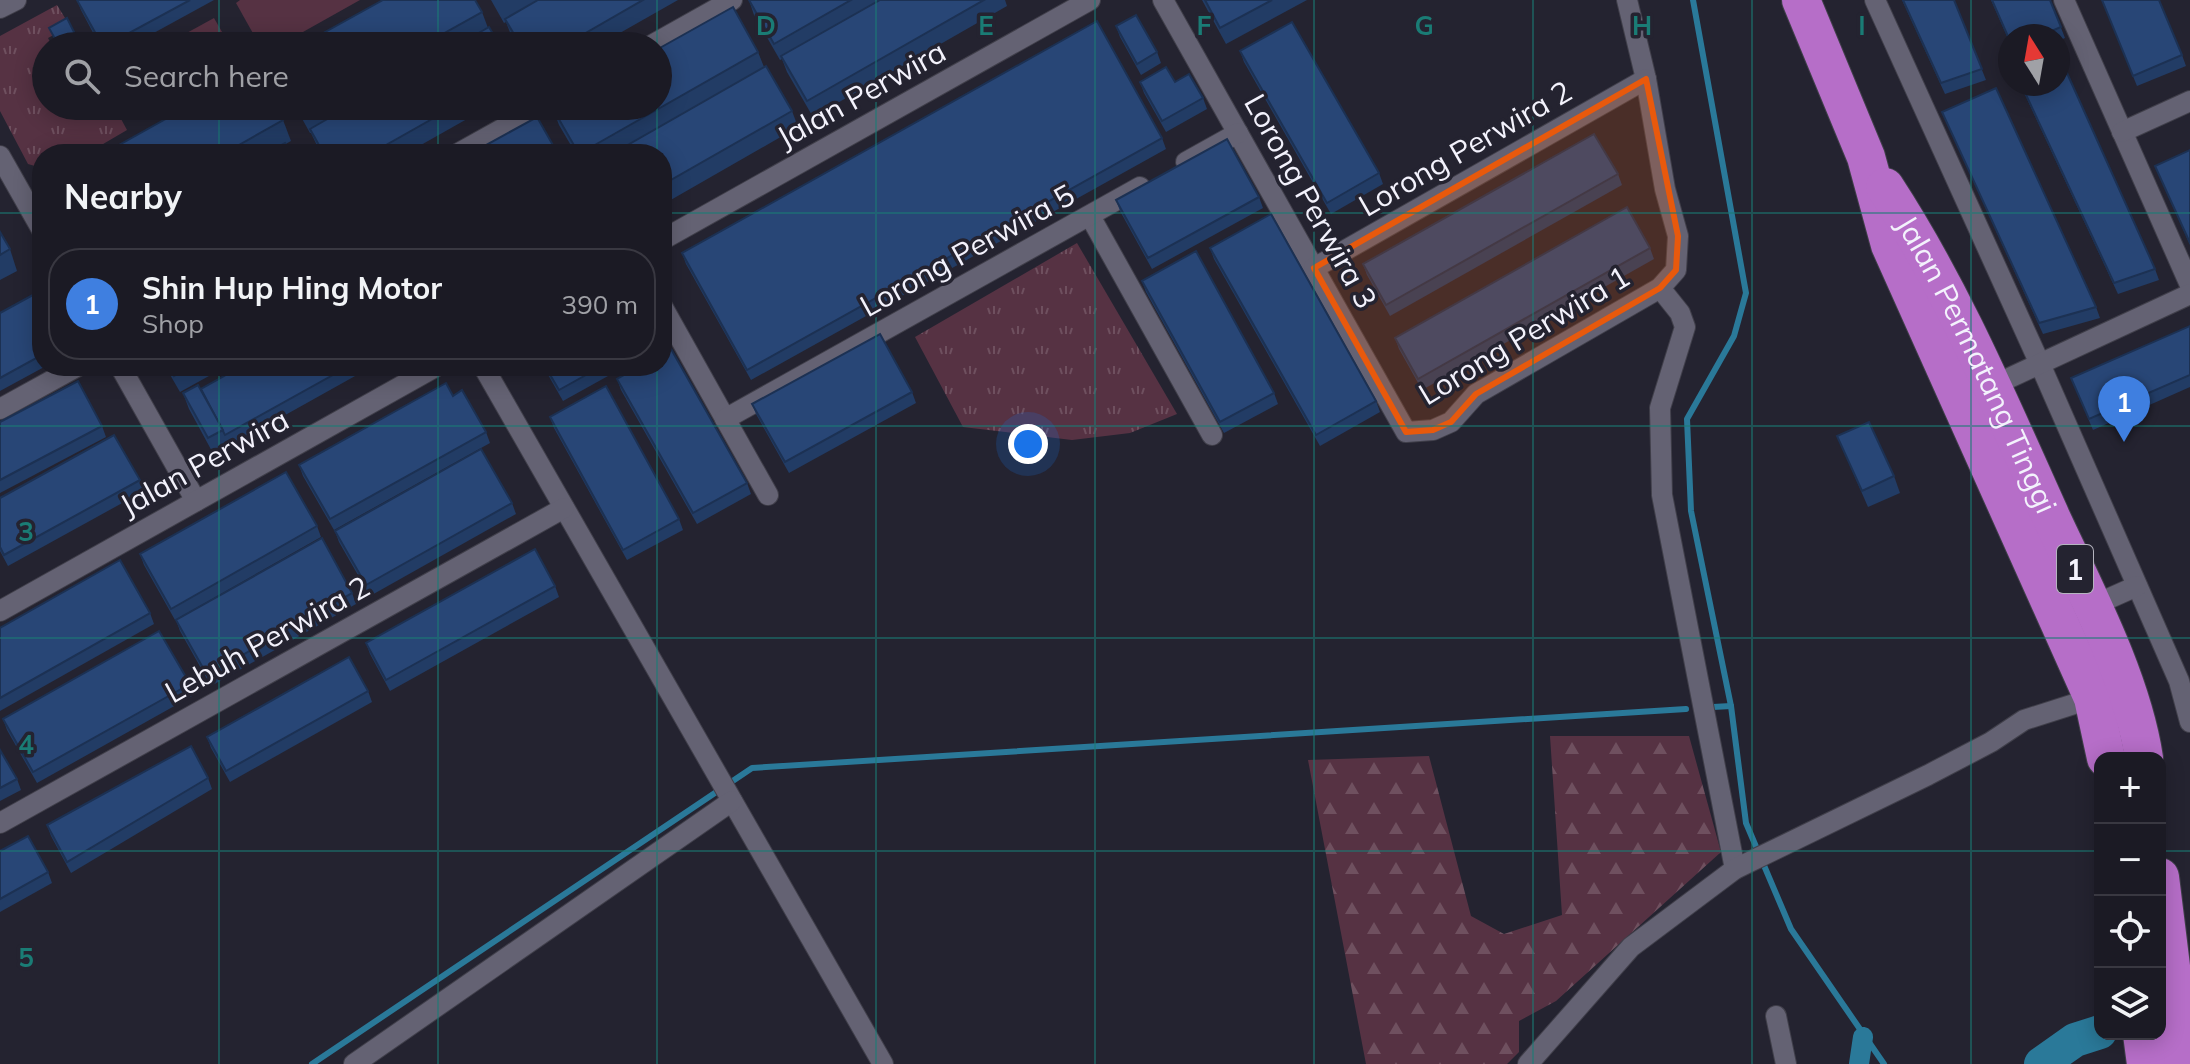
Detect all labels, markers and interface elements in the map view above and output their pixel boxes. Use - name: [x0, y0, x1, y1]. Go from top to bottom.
- text: D: [756, 9, 776, 42]
- text: E: [978, 9, 994, 42]
- text: F: [1197, 9, 1212, 42]
- text: G: [1414, 9, 1434, 42]
- text: H: [1632, 9, 1652, 42]
- text: I: [1858, 9, 1866, 42]
- north arrow: [1998, 24, 2070, 96]
- search box: [32, 32, 672, 120]
- street label: Jalan Perwira: [770, 32, 952, 156]
- icon: search: [60, 54, 104, 98]
- text: Search here: [124, 57, 289, 95]
- street label: Lorong Perwira 2: [1352, 72, 1578, 224]
- street label: Lorong Perwira 3: [1236, 87, 1386, 315]
- text: Nearby: [64, 175, 182, 218]
- street label: Lorong Perwira 5: [853, 175, 1081, 325]
- street label: Jalan Permatang Tinggi: [1888, 208, 2066, 519]
- street label: Lorong Perwira 1: [1412, 257, 1636, 413]
- text: Shin Hup Hing Motor: [142, 269, 442, 307]
- text: 1: [84, 288, 100, 321]
- text: 390 m: [562, 288, 638, 321]
- text: Shop: [142, 307, 204, 340]
- pin: 1: [2098, 376, 2150, 442]
- street label: Jalan Perwira: [113, 400, 295, 524]
- your location: [1008, 424, 1048, 464]
- text: 3: [18, 515, 34, 548]
- road number: 1: [2057, 545, 2093, 593]
- street label: Lebuh Perwira 2: [158, 567, 376, 711]
- text: 4: [18, 728, 34, 761]
- map controls: [2094, 752, 2166, 1040]
- button: +: [2094, 752, 2166, 824]
- button: −: [2094, 824, 2166, 896]
- button: locate: [2094, 896, 2166, 968]
- text: 5: [18, 941, 34, 974]
- button: layers: [2094, 968, 2166, 1040]

